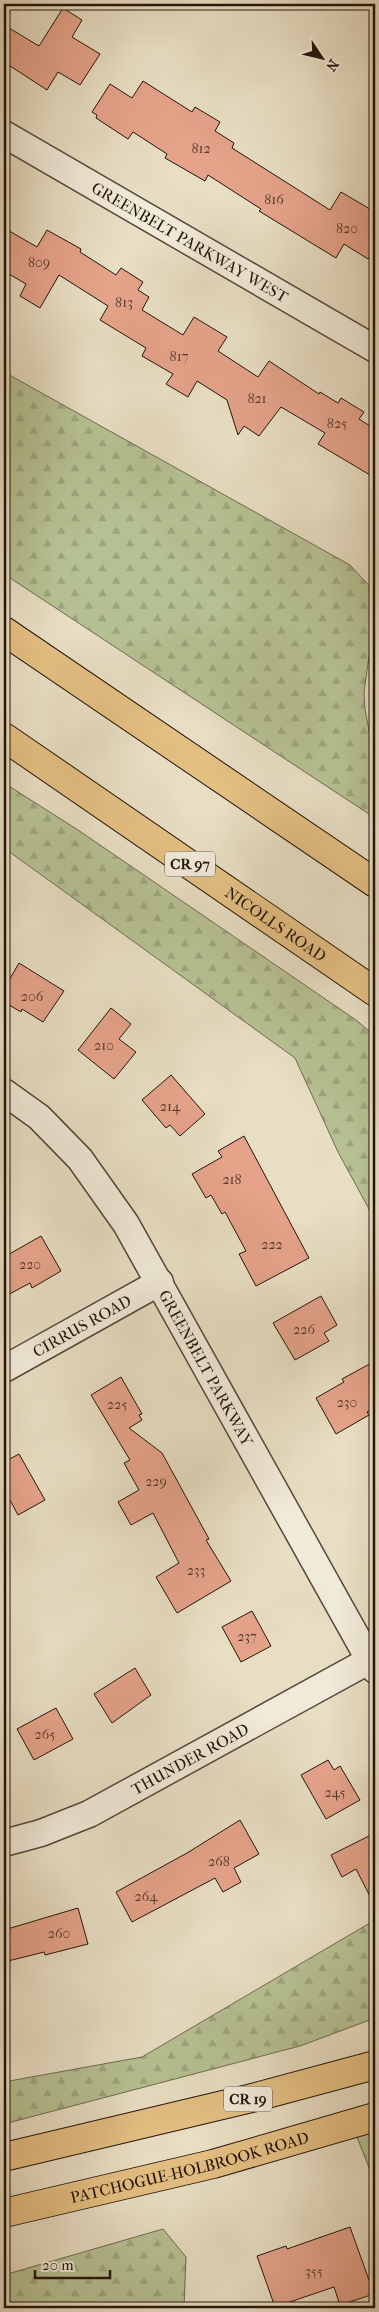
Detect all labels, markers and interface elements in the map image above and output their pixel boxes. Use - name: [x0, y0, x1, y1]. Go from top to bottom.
- north arrow: [296, 32, 346, 82]
- text: N: [322, 56, 342, 75]
- house number: 812: [191, 140, 211, 157]
- street label: GREENBELT PARKWAY WEST: [88, 177, 292, 306]
- house number: 816: [264, 191, 284, 208]
- house number: 820: [336, 220, 358, 237]
- house number: 809: [28, 254, 50, 271]
- house number: 813: [115, 294, 133, 311]
- house number: 817: [170, 348, 189, 365]
- house number: 821: [247, 390, 267, 407]
- house number: 825: [327, 415, 347, 432]
- road number: CR 97: [165, 852, 215, 876]
- street label: NICOLLS ROAD: [222, 883, 330, 965]
- house number: 206: [21, 988, 44, 1005]
- house number: 210: [94, 1037, 114, 1054]
- house number: 214: [160, 1098, 181, 1115]
- house number: 218: [222, 1171, 242, 1188]
- house number: 222: [261, 1236, 283, 1253]
- house number: 220: [19, 1256, 41, 1273]
- street label: GREENBELT PARKWAY: [155, 1286, 258, 1450]
- street label: CIRRUS ROAD: [29, 1291, 134, 1361]
- house number: 226: [293, 1321, 315, 1338]
- house number: 230: [337, 1394, 357, 1411]
- house number: 225: [107, 1396, 127, 1413]
- house number: 229: [145, 1473, 167, 1490]
- house number: 233: [187, 1562, 205, 1579]
- house number: 237: [237, 1628, 257, 1645]
- street label: THUNDER ROAD: [128, 1719, 252, 1799]
- house number: 265: [35, 1726, 55, 1743]
- house number: 245: [324, 1784, 346, 1801]
- house number: 268: [208, 1853, 230, 1870]
- house number: 264: [135, 1888, 158, 1905]
- house number: 260: [48, 1925, 70, 1942]
- road number: CR 19: [224, 2086, 272, 2112]
- street label: PATCHOGUE-HOLBROOK ROAD: [68, 2127, 311, 2207]
- scale bar: [35, 2247, 110, 2279]
- text: 20 m: [42, 2256, 74, 2274]
- house number: 355: [305, 2263, 323, 2280]

